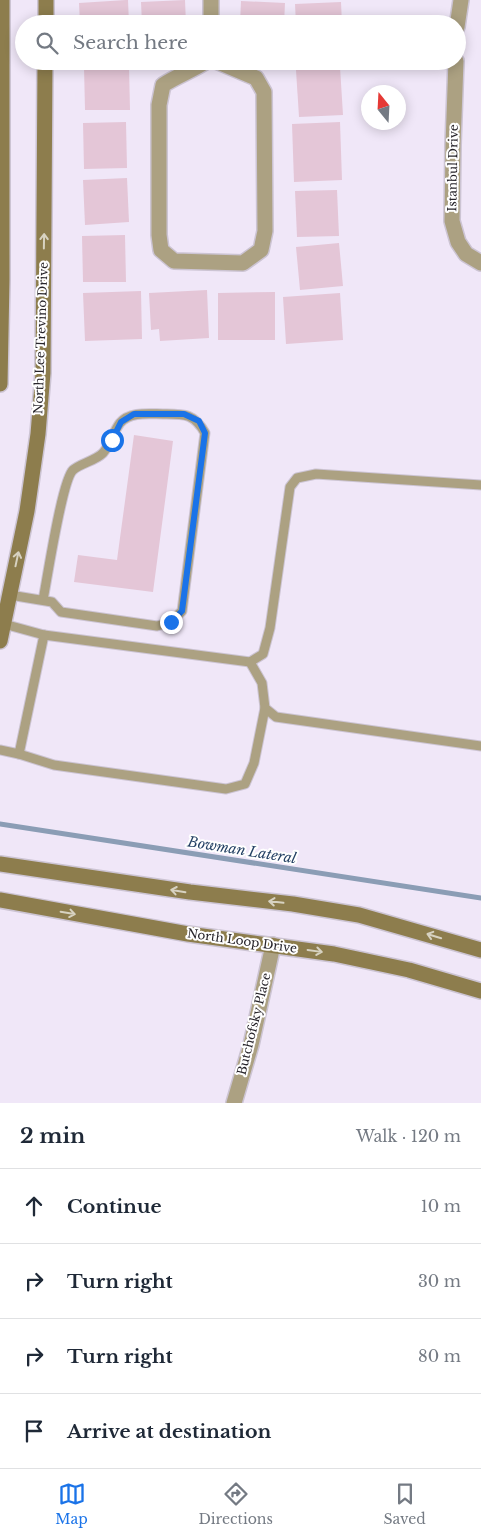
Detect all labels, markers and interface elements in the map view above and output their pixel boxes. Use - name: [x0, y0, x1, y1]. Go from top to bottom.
- search box: [15, 15, 466, 70]
- icon: search: [33, 29, 61, 57]
- text: Search here: [73, 31, 188, 54]
- north arrow: [361, 85, 406, 130]
- street label: Istanbul Drive: [444, 124, 461, 212]
- one-way arrow: [39, 233, 49, 250]
- street label: North Lee Trevino Drive: [30, 262, 51, 414]
- route start: [101, 429, 124, 452]
- one-way arrow: [13, 551, 23, 567]
- route end: [160, 611, 183, 634]
- water label: Bowman Lateral: [185, 832, 298, 868]
- one-way arrow: [170, 885, 186, 895]
- one-way arrow: [268, 897, 284, 907]
- one-way arrow: [59, 908, 75, 918]
- street label: North Loop Drive: [186, 925, 298, 956]
- one-way arrow: [427, 931, 443, 941]
- one-way arrow: [306, 947, 322, 957]
- street label: Butchofsky Place: [234, 971, 274, 1077]
- text: 2 min: [20, 1123, 85, 1149]
- text: Walk · 120 m: [356, 1126, 461, 1146]
- icon: ahead: [20, 1192, 48, 1220]
- text: Continue: [67, 1195, 162, 1218]
- text: 10 m: [421, 1196, 461, 1216]
- icon: right: [20, 1267, 48, 1295]
- text: Turn right: [67, 1270, 173, 1293]
- text: 30 m: [418, 1271, 461, 1291]
- icon: right: [20, 1342, 48, 1370]
- text: Turn right: [67, 1345, 173, 1368]
- text: 80 m: [418, 1346, 461, 1366]
- icon: arrive: [20, 1417, 48, 1445]
- text: Arrive at destination: [67, 1420, 271, 1443]
- tab: Map: [55, 1480, 88, 1528]
- tab: Directions: [198, 1480, 273, 1528]
- tab: Saved: [383, 1480, 426, 1528]

